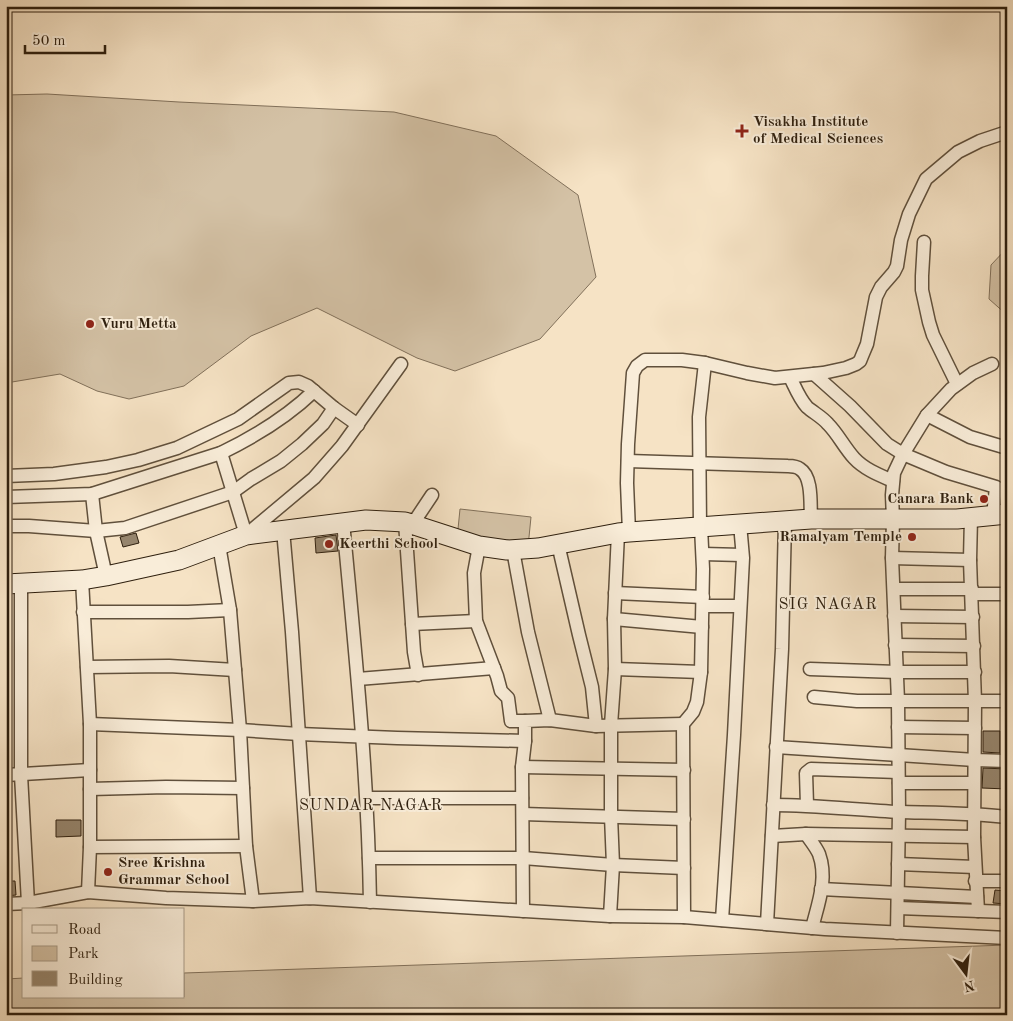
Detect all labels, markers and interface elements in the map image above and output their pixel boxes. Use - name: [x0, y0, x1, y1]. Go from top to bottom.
- scale bar: [25, 22, 105, 54]
- text: 50 m: [32, 34, 66, 49]
- place label: Visakha Institute of Medical Sciences: [753, 115, 883, 147]
- marker: Visakha Institute of Medical Sciences: [735, 124, 749, 138]
- place label: Vuru Metta: [100, 317, 177, 332]
- marker: Vuru Metta: [84, 318, 96, 330]
- place label: Canara Bank: [887, 492, 975, 507]
- marker: Canara Bank: [978, 493, 990, 505]
- place label: Ramalyam Temple: [779, 530, 902, 545]
- marker: Ramalyam Temple: [906, 531, 918, 543]
- place label: Keerthi School: [339, 537, 439, 552]
- marker: Keerthi School: [323, 538, 335, 550]
- district label: SIG NAGAR: [778, 597, 878, 613]
- district label: SUNDAR NAGAR: [299, 798, 443, 814]
- place label: Sree Krishna Grammar School: [118, 856, 230, 888]
- marker: Sree Krishna Grammar School: [102, 866, 114, 878]
- legend: [22, 908, 185, 998]
- text: Road: [68, 923, 102, 938]
- text: Park: [68, 947, 99, 962]
- north arrow: [940, 948, 990, 998]
- text: Building: [68, 973, 123, 988]
- text: N: [962, 977, 976, 994]

